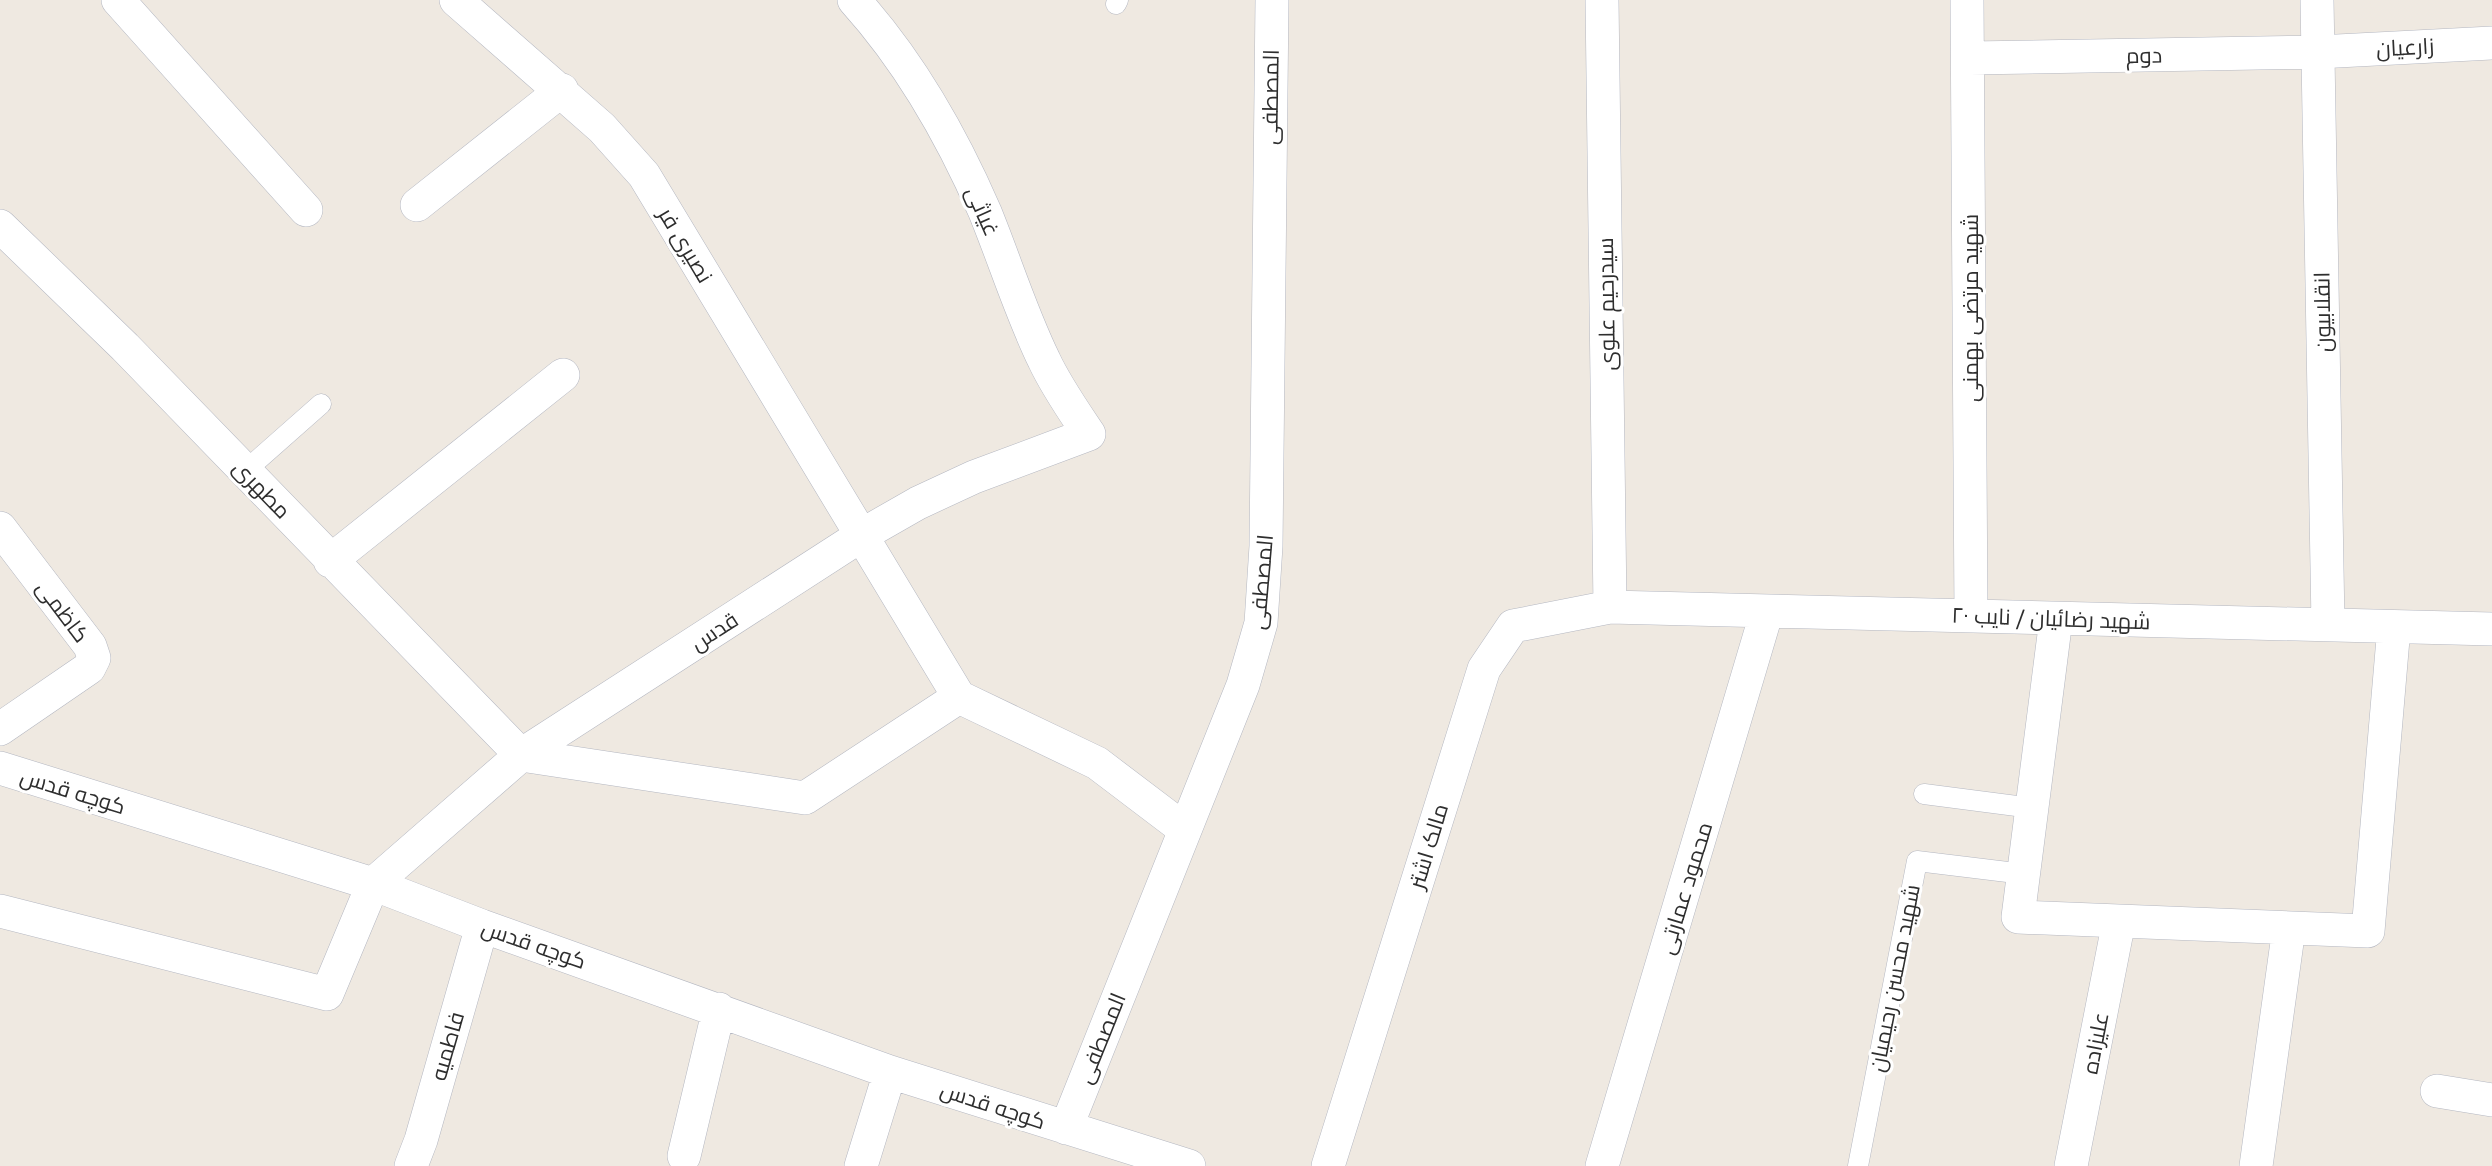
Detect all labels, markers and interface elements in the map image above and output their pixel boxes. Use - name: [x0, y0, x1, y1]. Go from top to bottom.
- street label: زارعیان: [2375, 31, 2435, 63]
- street label: دوم: [2126, 41, 2162, 71]
- street label: المصطفی: [1255, 49, 1285, 145]
- street label: غیاثی: [960, 182, 1006, 240]
- street label: نصیری فر: [652, 200, 719, 288]
- street label: شهید مرتضی بهمنی: [1956, 214, 1984, 402]
- street label: سیدرحیم علوی: [1591, 237, 1623, 371]
- street label: انقلابیون: [2307, 272, 2337, 352]
- street label: مطهری: [227, 454, 297, 524]
- street label: المصطفی: [1243, 533, 1279, 631]
- street label: کاظمی: [30, 574, 96, 648]
- street label: شهید رضائیان / نایب ۲۰: [1951, 601, 2151, 635]
- street label: قدس: [685, 605, 743, 657]
- street label: کوچه قدس: [17, 762, 129, 821]
- street label: مالک اشتر: [1401, 800, 1454, 894]
- street label: محمود عمارتی: [1652, 819, 1718, 957]
- street label: شهید محسن رحیمیان: [1862, 882, 1926, 1074]
- street label: کوچه قدس: [478, 913, 590, 976]
- street label: المصطفی: [1070, 988, 1132, 1088]
- street label: فاطمیه: [424, 1008, 470, 1084]
- street label: علیزاده: [2075, 1010, 2115, 1076]
- street label: کوچه قدس: [937, 1075, 1049, 1136]

